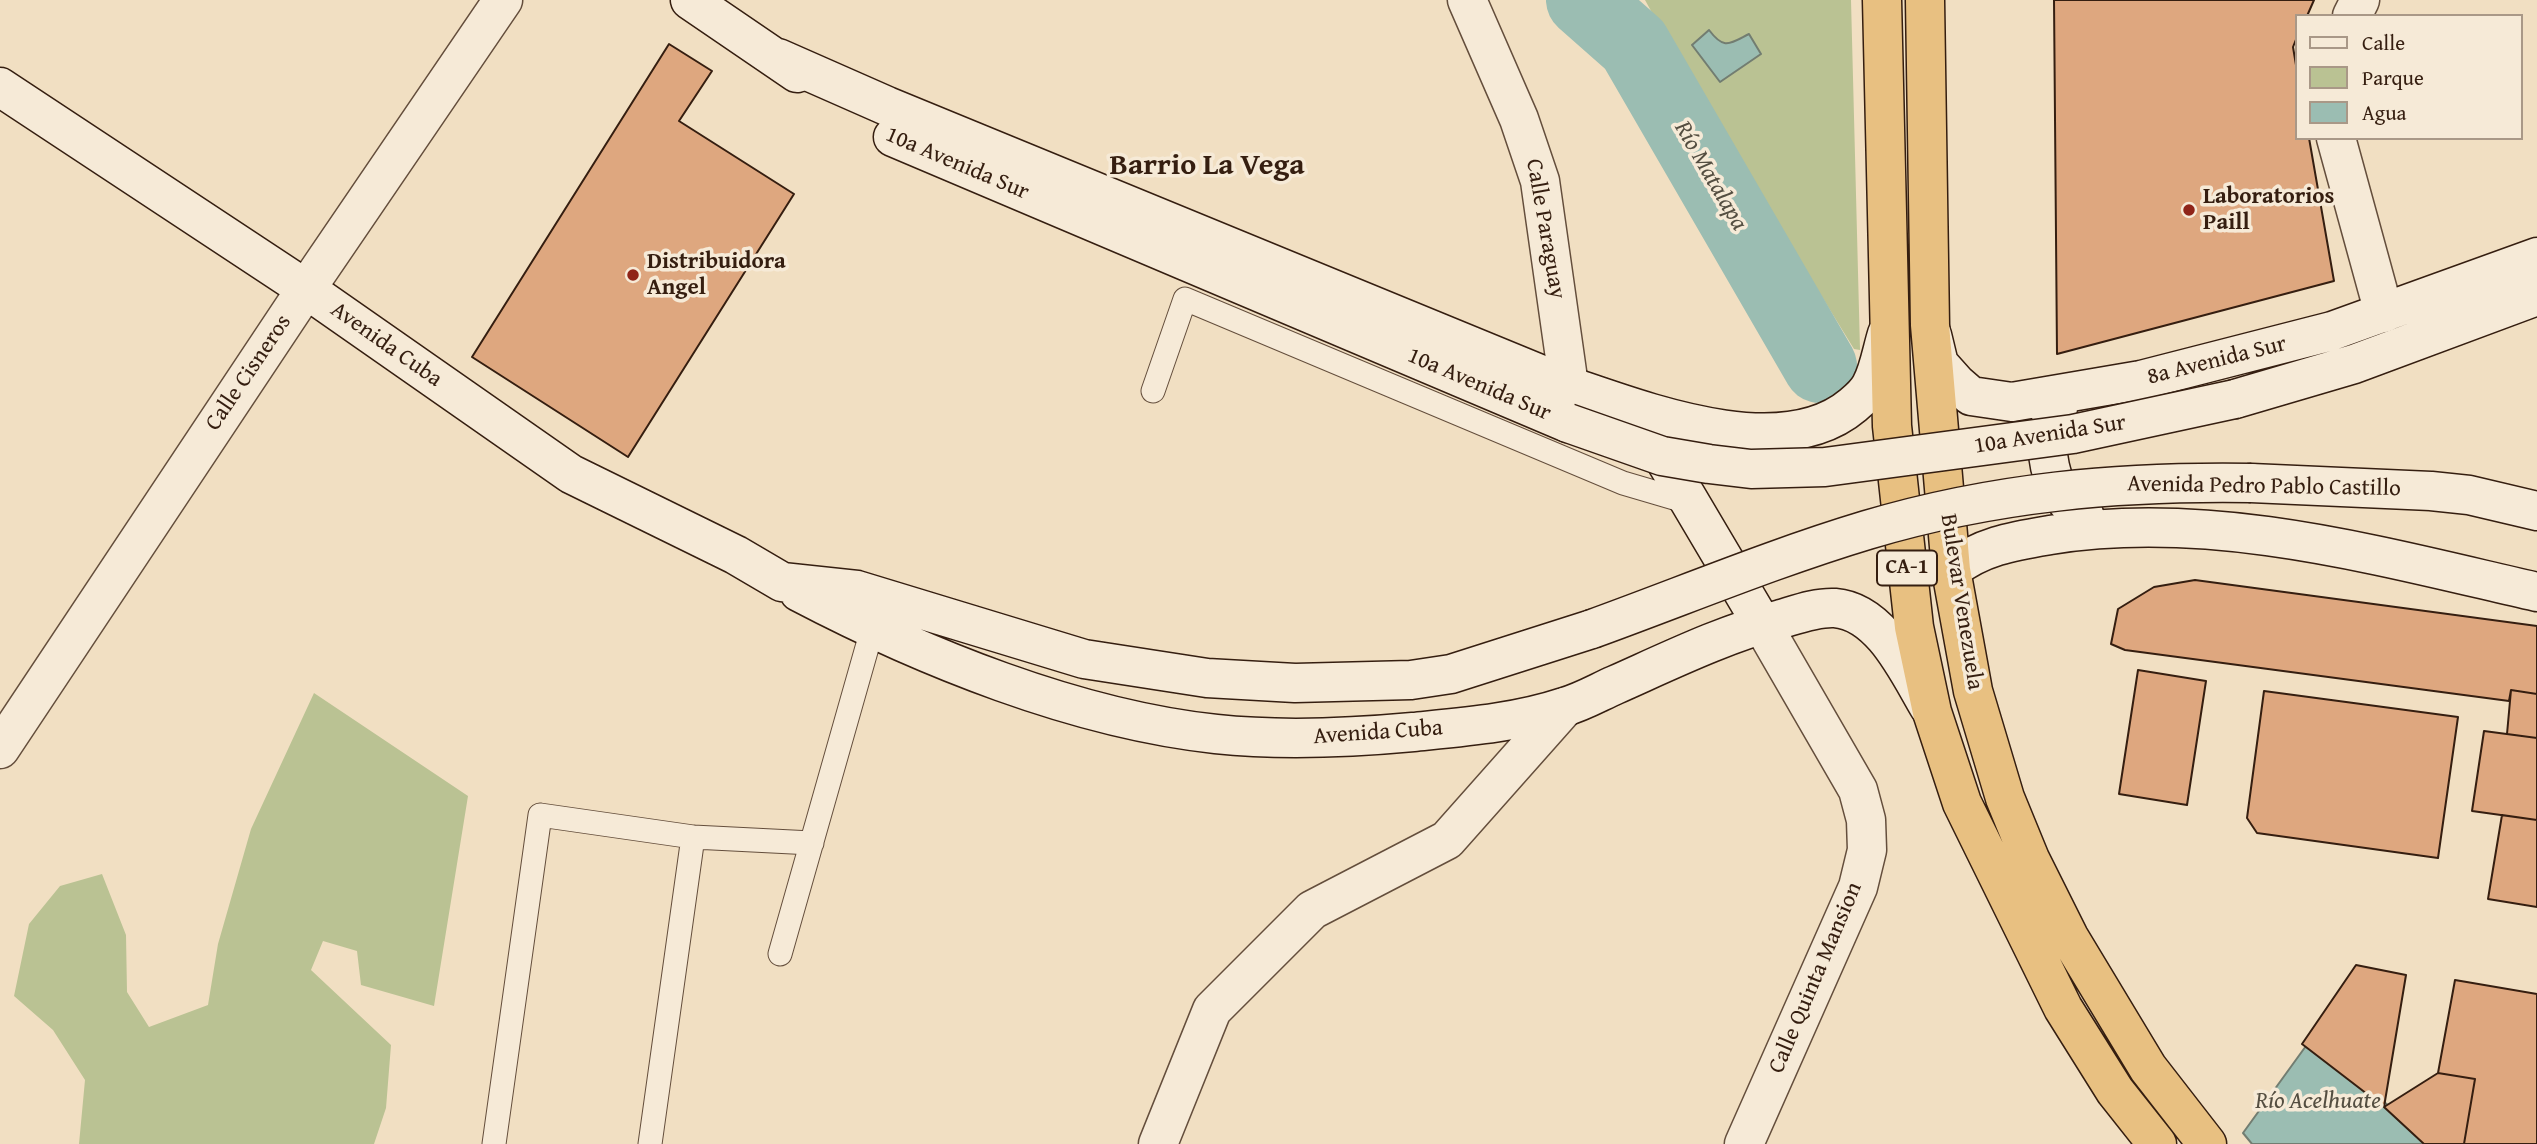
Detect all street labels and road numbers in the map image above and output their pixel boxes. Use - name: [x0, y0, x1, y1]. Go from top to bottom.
- street label: 10a Avenida Sur: [881, 121, 1033, 207]
- street label: Calle Paraguay: [1519, 157, 1571, 301]
- street label: Avenida Cuba: [325, 296, 447, 394]
- street label: Calle Cisneros: [200, 310, 298, 436]
- street label: 8a Avenida Sur: [2145, 330, 2289, 392]
- street label: 10a Avenida Sur: [1403, 342, 1555, 428]
- street label: 10a Avenida Sur: [1972, 409, 2128, 461]
- street label: Avenida Pedro Pablo Castillo: [2127, 471, 2401, 503]
- street label: Bulevar Venezuela: [1933, 512, 1989, 692]
- road number: CA-1: [1877, 550, 1937, 586]
- street label: Avenida Cuba: [1312, 715, 1444, 751]
- street label: Calle Quinta Mansion: [1763, 878, 1869, 1078]

